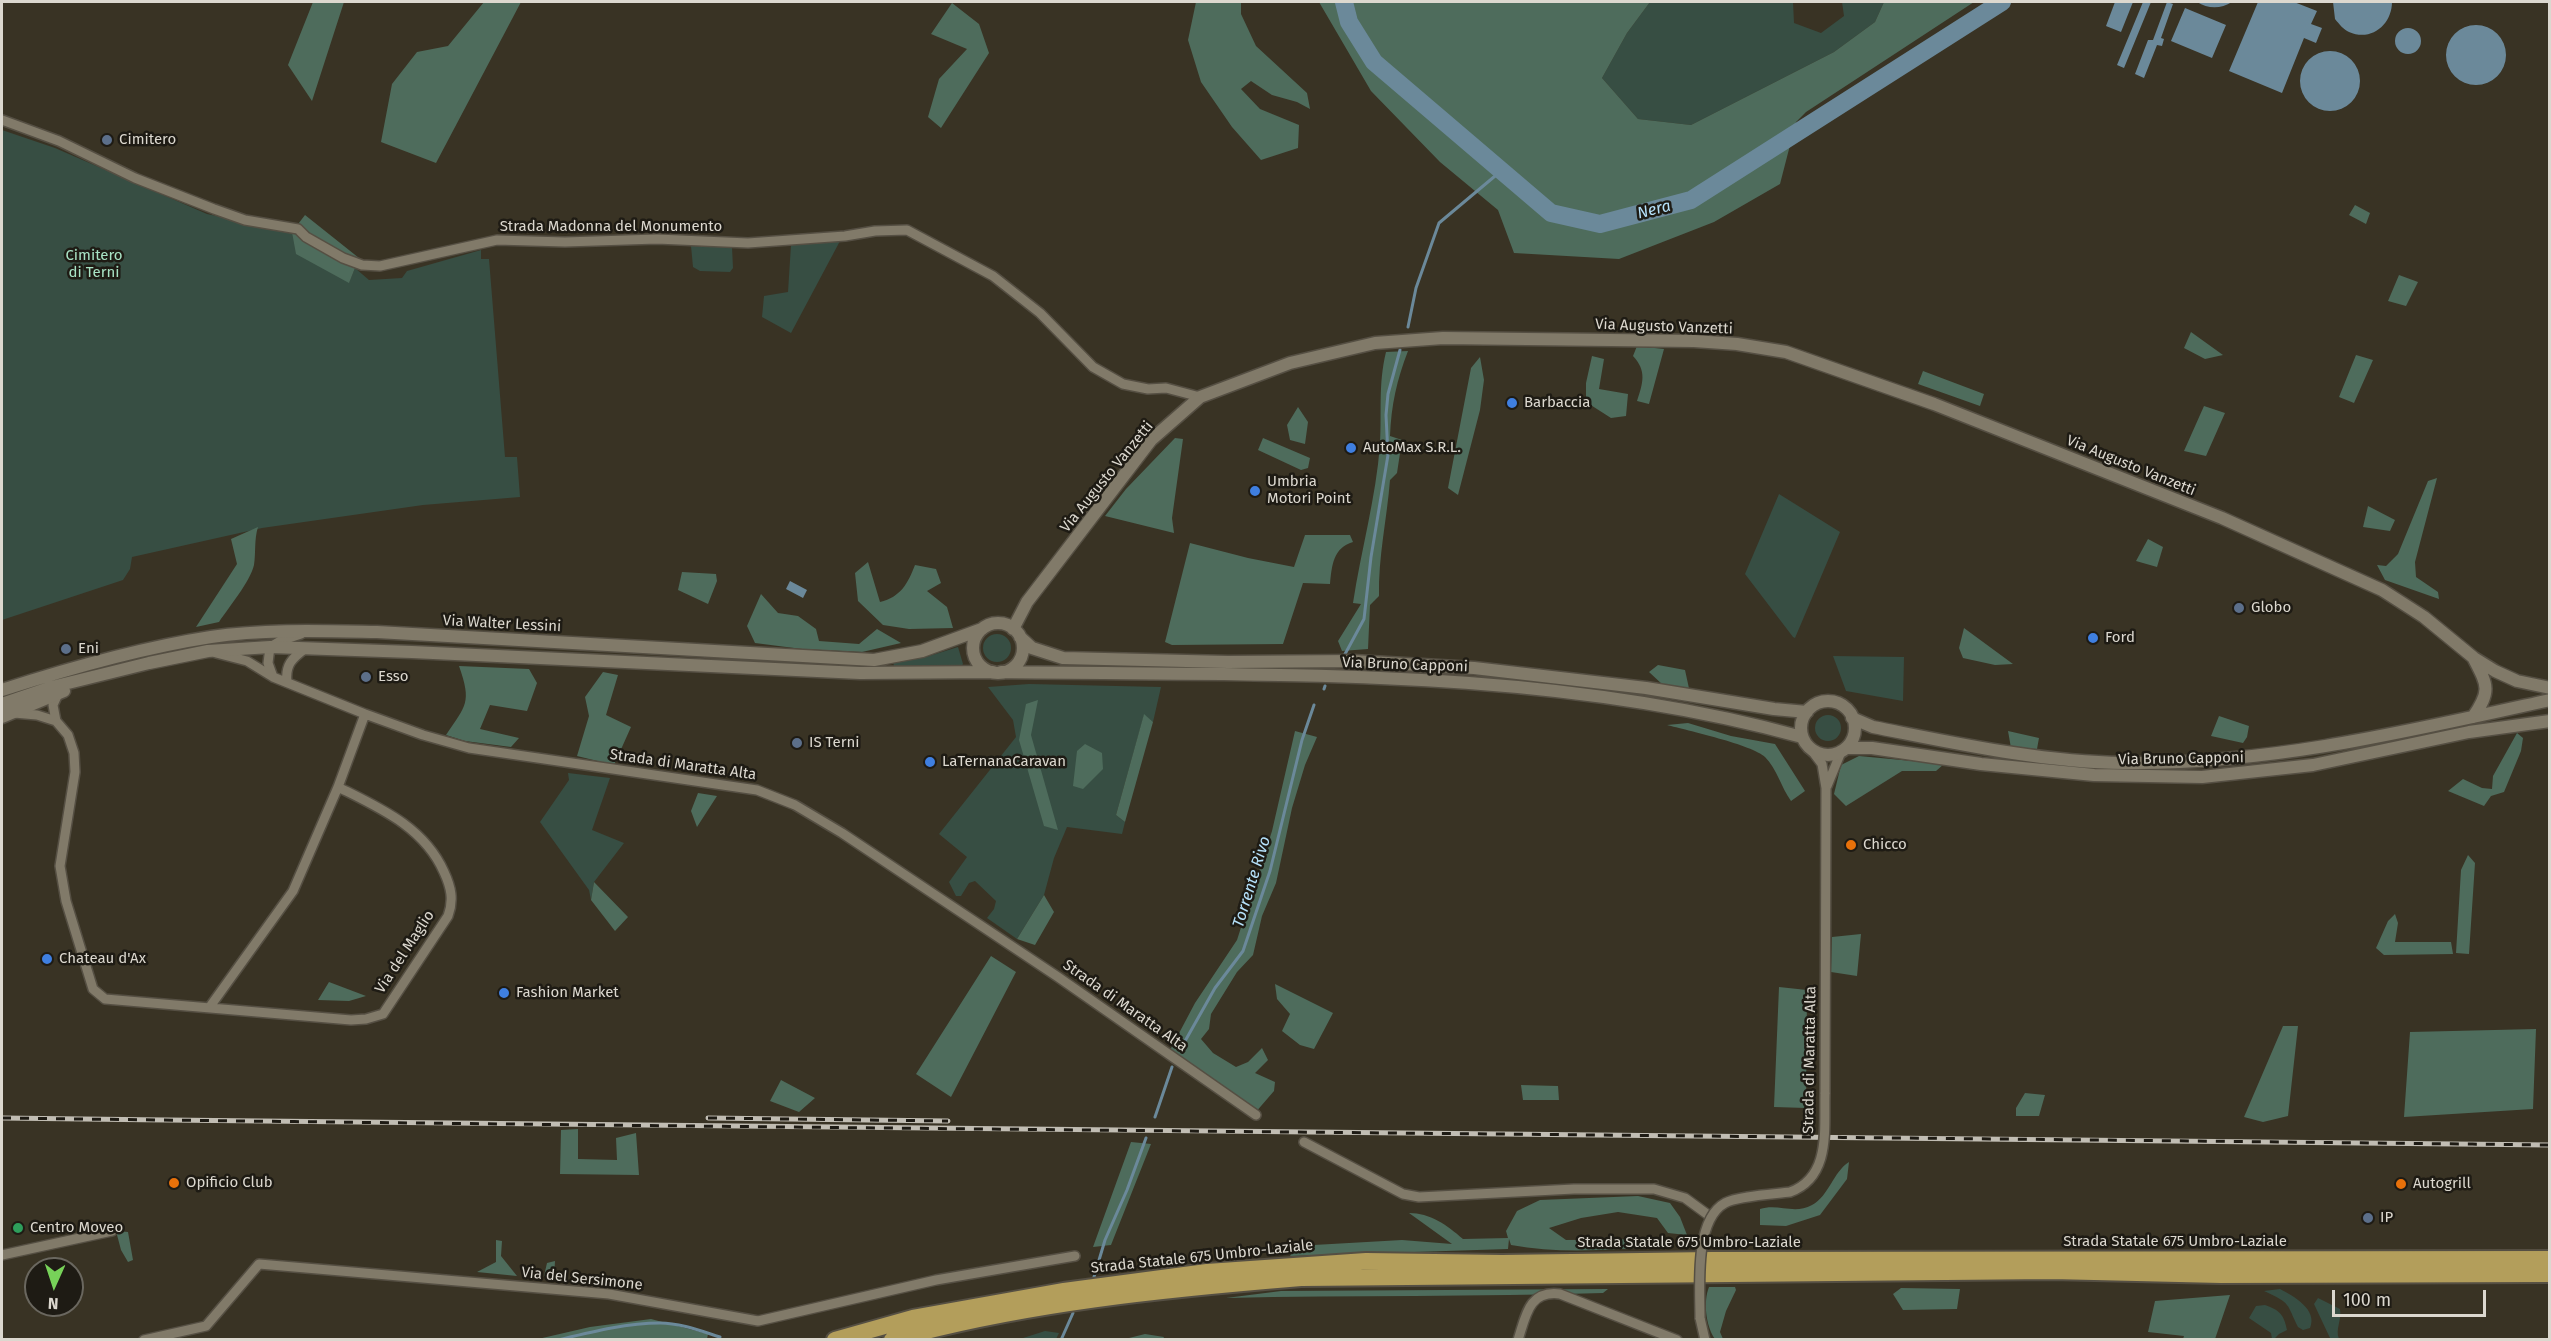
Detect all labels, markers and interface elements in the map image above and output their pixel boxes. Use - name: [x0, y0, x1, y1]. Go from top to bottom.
- place label: Cimitero: [119, 131, 176, 149]
- marker: Cimitero: [100, 133, 114, 147]
- water label: Nera: [1635, 197, 1673, 223]
- street label: Strada Madonna del Monumento: [500, 218, 722, 236]
- park label: Cimitero di Terni: [65, 247, 123, 282]
- street label: Via Augusto Vanzetti: [1595, 316, 1733, 338]
- place label: Barbaccia: [1524, 394, 1590, 412]
- marker: Barbaccia: [1505, 396, 1519, 410]
- street label: Via Augusto Vanzetti: [1057, 418, 1157, 536]
- street label: Via Augusto Vanzetti: [2064, 432, 2198, 500]
- place label: AutoMax S.R.L.: [1363, 439, 1461, 457]
- marker: AutoMax S.R.L.: [1344, 441, 1358, 455]
- place label: Umbria Motori Point: [1267, 473, 1351, 508]
- marker: Umbria Motori Point: [1248, 484, 1262, 498]
- place label: Globo: [2251, 599, 2291, 617]
- marker: Globo: [2232, 601, 2246, 615]
- street label: Via Walter Lessini: [442, 612, 562, 636]
- place label: Ford: [2105, 629, 2135, 647]
- marker: Ford: [2086, 631, 2100, 645]
- place label: Eni: [78, 640, 99, 658]
- marker: Eni: [59, 642, 73, 656]
- street label: Via Bruno Capponi: [1342, 654, 1468, 676]
- place label: Esso: [378, 668, 409, 686]
- marker: Esso: [359, 670, 373, 684]
- place label: IS Terni: [809, 734, 859, 752]
- marker: IS Terni: [790, 736, 804, 750]
- street label: Strada di Maratta Alta: [609, 746, 757, 784]
- street label: Via Bruno Capponi: [2118, 749, 2244, 769]
- place label: LaTernanaCaravan: [942, 753, 1066, 771]
- marker: LaTernanaCaravan: [923, 755, 937, 769]
- water label: Torrente Rivo: [1229, 834, 1275, 930]
- place label: Chicco: [1863, 836, 1907, 854]
- marker: Chicco: [1844, 838, 1858, 852]
- street label: Via del Maglio: [372, 907, 438, 997]
- place label: Chateau d'Ax: [59, 950, 146, 968]
- marker: Chateau d'Ax: [40, 952, 54, 966]
- street label: Strada di Maratta Alta: [1059, 956, 1191, 1056]
- place label: Fashion Market: [516, 984, 619, 1002]
- marker: Fashion Market: [497, 986, 511, 1000]
- street label: Strada di Maratta Alta: [1800, 986, 1820, 1134]
- place label: Opificio Club: [186, 1174, 273, 1192]
- place label: Autogrill: [2413, 1175, 2471, 1193]
- marker: Opificio Club: [167, 1176, 181, 1190]
- marker: Autogrill: [2394, 1177, 2408, 1191]
- place label: IP: [2380, 1209, 2393, 1227]
- marker: IP: [2361, 1211, 2375, 1225]
- place label: Centro Moveo: [30, 1219, 123, 1237]
- marker: Centro Moveo: [11, 1221, 25, 1235]
- street label: Strada Statale 675 Umbro-Laziale: [2063, 1233, 2287, 1251]
- street label: Strada Statale 675 Umbro-Laziale: [1577, 1234, 1801, 1252]
- street label: Strada Statale 675 Umbro-Laziale: [1090, 1236, 1314, 1278]
- north arrow: [24, 1257, 84, 1317]
- street label: Via del Sersimone: [520, 1264, 644, 1294]
- scale bar: [2335, 1278, 2490, 1316]
- text: 100 m: [2343, 1289, 2391, 1311]
- text: N: [47, 1294, 59, 1313]

